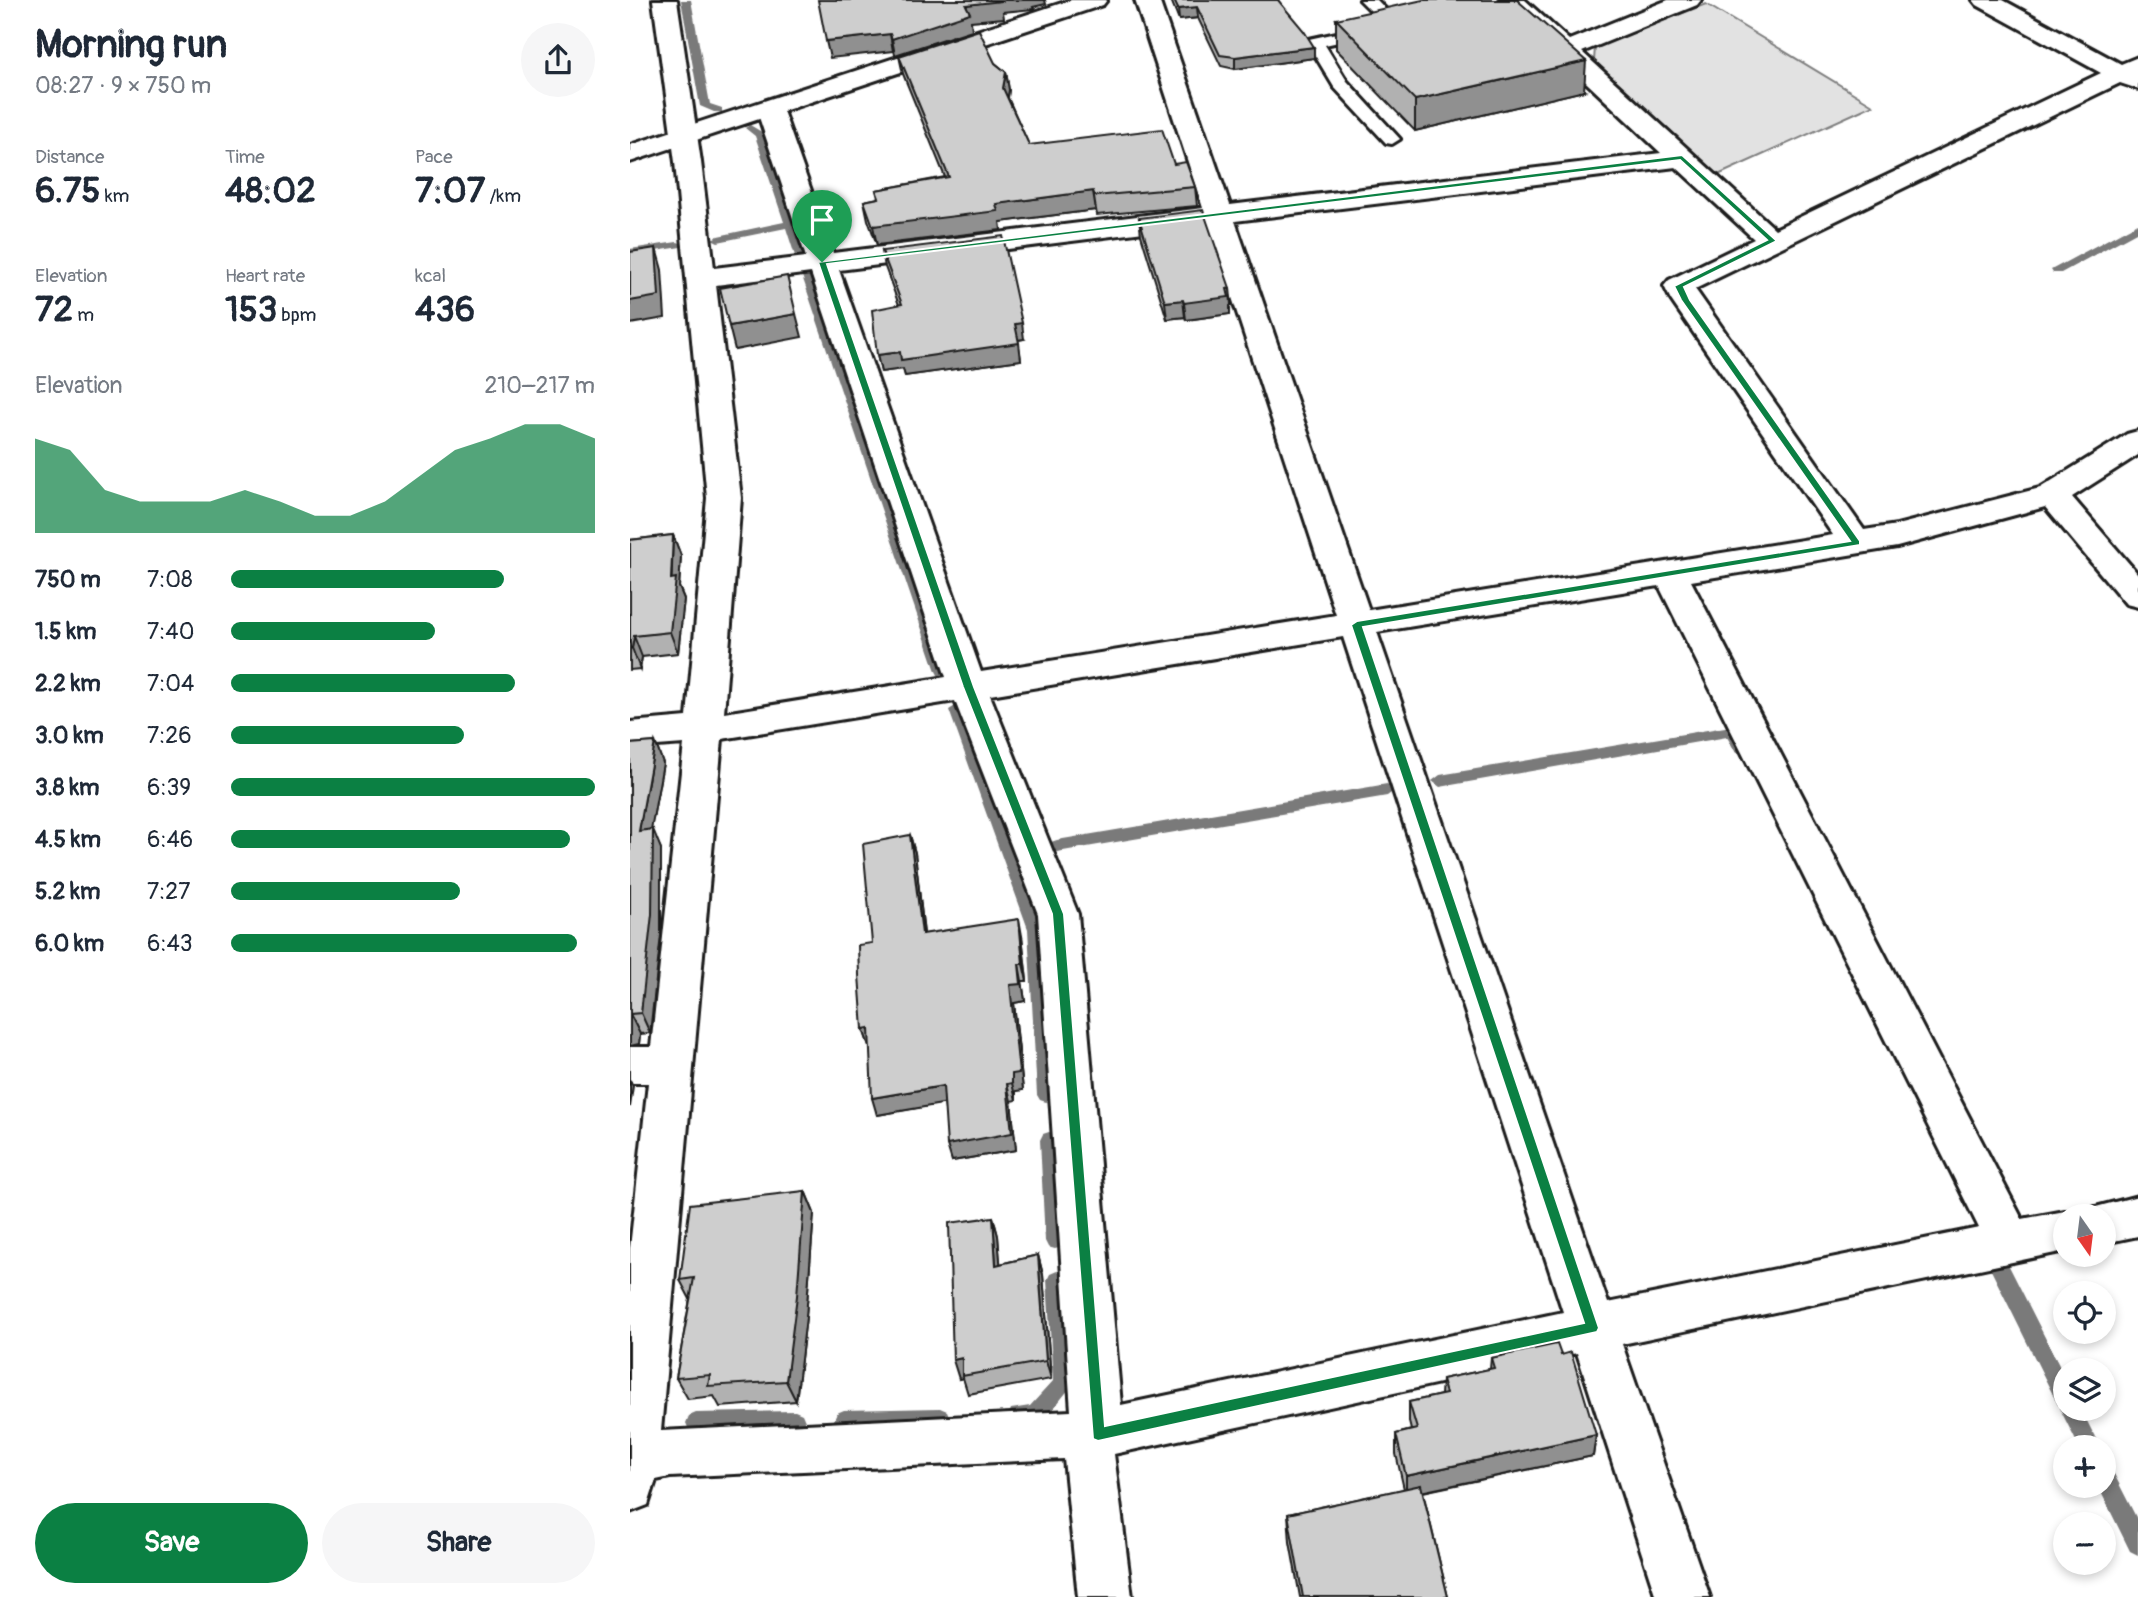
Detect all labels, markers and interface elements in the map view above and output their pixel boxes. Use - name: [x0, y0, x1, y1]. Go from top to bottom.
- text: Morning run: [35, 21, 227, 69]
- button: share: [521, 23, 595, 97]
- text: 08:27 · 9 × 750 m: [35, 71, 211, 100]
- text: Distance: [35, 145, 104, 169]
- text: Time: [225, 145, 265, 169]
- text: Pace: [415, 145, 453, 169]
- text: 6.75: [35, 169, 101, 213]
- text: 48:02: [225, 169, 316, 213]
- text: 7:07: [415, 169, 485, 213]
- text: km: [101, 184, 129, 208]
- text: /km: [485, 184, 521, 208]
- pin: [792, 190, 852, 262]
- icon: arrive: [803, 201, 841, 239]
- text: Elevation: [35, 264, 107, 288]
- text: Heart rate: [225, 264, 305, 288]
- text: kcal: [415, 264, 446, 288]
- text: 72: [35, 288, 73, 332]
- text: 153: [225, 288, 277, 332]
- text: 436: [415, 288, 475, 332]
- text: m: [73, 303, 94, 327]
- text: bpm: [277, 303, 316, 327]
- text: Elevation: [35, 371, 123, 400]
- text: 210–217 m: [484, 371, 595, 400]
- text: 750 m: [35, 565, 101, 594]
- text: 7:08: [147, 565, 193, 594]
- text: 1.5 km: [35, 617, 97, 646]
- text: 7:40: [147, 617, 194, 646]
- text: 2.2 km: [35, 669, 101, 698]
- text: 7:04: [147, 669, 194, 698]
- text: 3.0 km: [35, 721, 104, 750]
- text: 7:26: [147, 721, 192, 750]
- text: 3.8 km: [35, 773, 99, 802]
- text: 6:39: [147, 773, 191, 802]
- text: 4.5 km: [35, 825, 101, 854]
- text: 6:46: [147, 825, 193, 854]
- text: 5.2 km: [35, 877, 100, 906]
- text: 7:27: [147, 877, 190, 906]
- text: 6.0 km: [35, 929, 104, 958]
- text: 6:43: [147, 929, 193, 958]
- north arrow: [2053, 1204, 2116, 1267]
- map controls: [2053, 1204, 2116, 1575]
- button: locate: [2053, 1281, 2116, 1344]
- button: layers: [2053, 1358, 2116, 1421]
- button: +: [2053, 1435, 2116, 1498]
- button: Save: [35, 1503, 308, 1583]
- button: Share: [322, 1503, 595, 1583]
- button: −: [2053, 1512, 2116, 1575]

